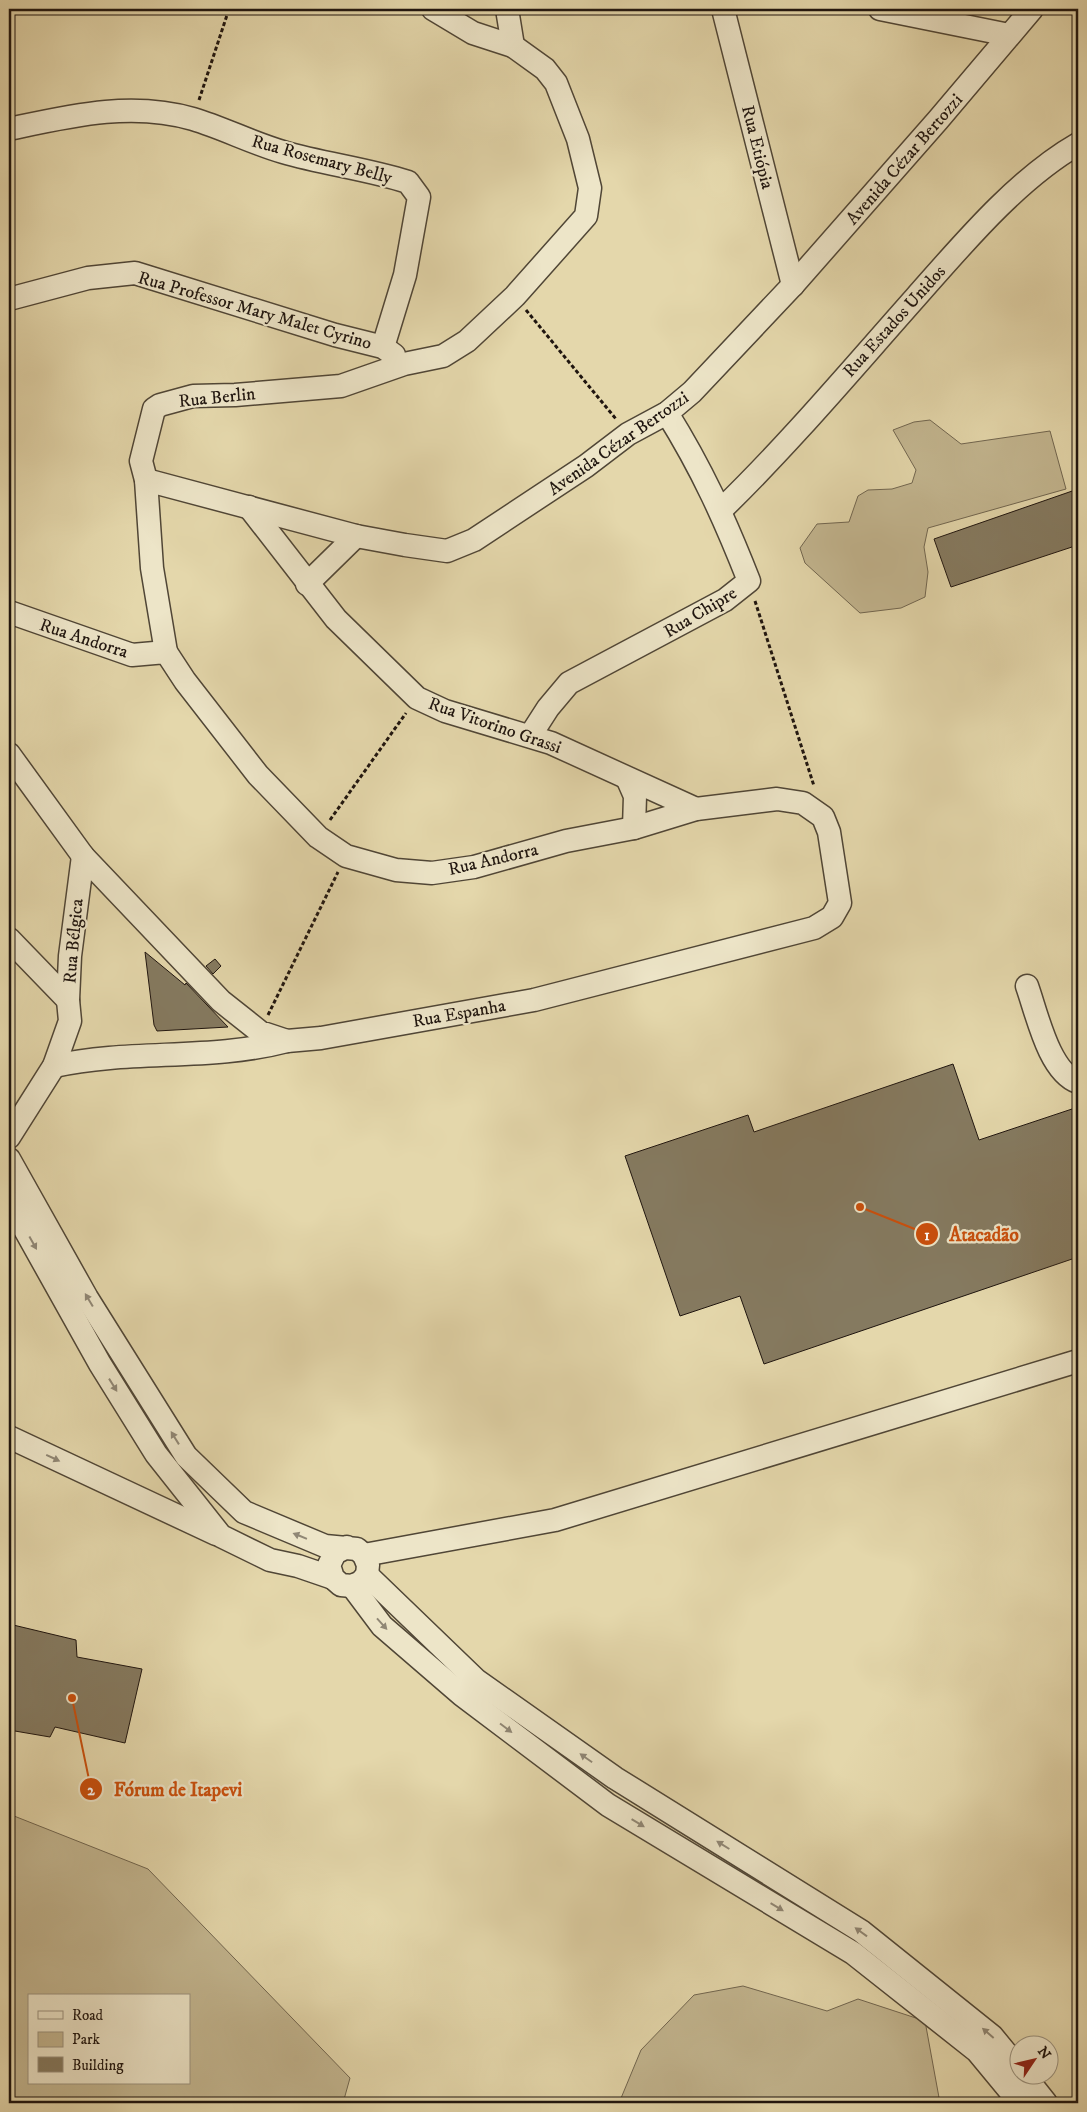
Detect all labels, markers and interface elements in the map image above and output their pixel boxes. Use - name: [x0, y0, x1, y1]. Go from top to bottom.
- street label: Avenida Cézar Bertozzi: [842, 90, 968, 230]
- street label: Rua Etiópia: [736, 103, 778, 192]
- street label: Rua Rosemary Belly: [249, 131, 395, 189]
- street label: Rua Estados Unidos: [839, 261, 951, 382]
- street label: Rua Professor Mary Malet Cyrino: [135, 267, 374, 355]
- street label: Rua Berlin: [178, 383, 257, 413]
- street label: Avenida Cézar Bertozzi: [544, 387, 693, 501]
- street label: Rua Chipre: [660, 582, 741, 643]
- street label: Rua Andorra: [37, 614, 131, 664]
- street label: Rua Vitorino Grassi: [425, 693, 564, 759]
- street label: Rua Andorra: [446, 839, 541, 881]
- street label: Rua Bélgica: [59, 897, 89, 984]
- street label: Rua Espanha: [411, 995, 508, 1033]
- callout: Atacadão: [914, 1217, 1029, 1251]
- text: Atacadão: [948, 1224, 1019, 1247]
- text: 1: [924, 1226, 930, 1245]
- one-way arrow: [29, 1236, 37, 1251]
- one-way arrow: [84, 1294, 93, 1307]
- one-way arrow: [109, 1378, 118, 1391]
- one-way arrow: [170, 1432, 179, 1445]
- one-way arrow: [46, 1454, 60, 1462]
- one-way arrow: [293, 1531, 307, 1539]
- one-way arrow: [376, 1618, 387, 1631]
- one-way arrow: [499, 1723, 512, 1734]
- one-way arrow: [580, 1753, 593, 1763]
- callout: Fórum de Itapevi: [78, 1772, 252, 1806]
- text: Fórum de Itapevi: [114, 1779, 242, 1802]
- text: 2: [87, 1781, 95, 1800]
- one-way arrow: [632, 1818, 645, 1828]
- one-way arrow: [717, 1841, 730, 1850]
- one-way arrow: [771, 1903, 784, 1912]
- one-way arrow: [855, 1926, 868, 1937]
- legend: [28, 1994, 190, 2084]
- text: Road: [72, 2006, 104, 2025]
- one-way arrow: [982, 2027, 994, 2039]
- text: Park: [72, 2030, 101, 2049]
- north arrow: [1010, 2034, 1060, 2084]
- text: N: [1033, 2043, 1055, 2063]
- text: Building: [72, 2056, 124, 2075]

